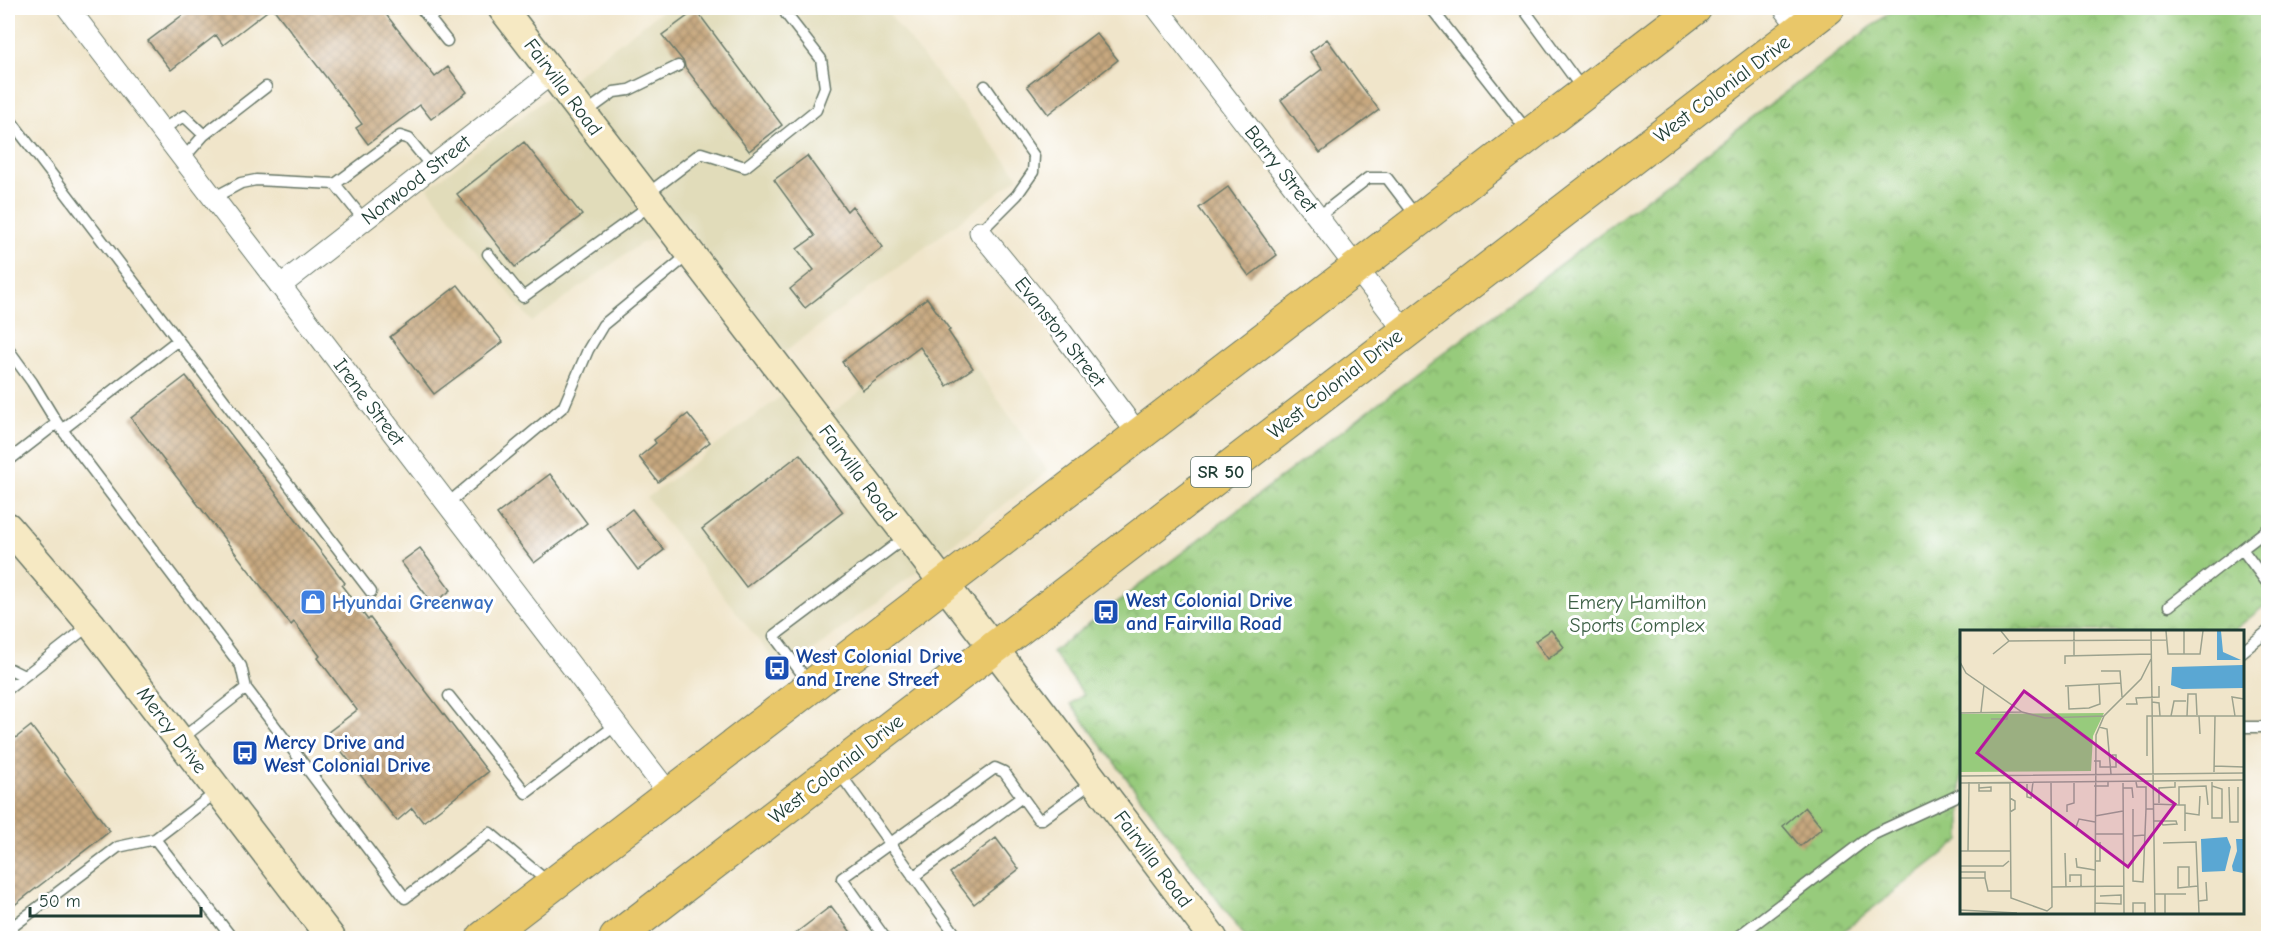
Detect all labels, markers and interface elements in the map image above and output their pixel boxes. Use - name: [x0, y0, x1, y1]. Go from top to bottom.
- street label: West Colonial Drive: [1649, 30, 1795, 148]
- street label: Fairvilla Road: [519, 34, 607, 140]
- street label: Barry Street: [1240, 121, 1323, 218]
- street label: Norwood Street: [357, 130, 476, 230]
- street label: Evanston Street: [1010, 272, 1111, 393]
- street label: West Colonial Drive: [1263, 324, 1407, 444]
- street label: Irene Street: [329, 354, 410, 451]
- street label: Fairvilla Road: [814, 420, 902, 526]
- road number: SR 50: [1191, 457, 1251, 487]
- shop icon: Hyundai Greenway: [298, 587, 328, 617]
- place label: West Colonial Drive and Fairvilla Road: [1126, 589, 1293, 635]
- place label: Hyundai Greenway: [332, 591, 494, 614]
- park label: Emery Hamilton Sports Complex: [1567, 591, 1707, 637]
- bus stop icon: West Colonial Drive and Fairvilla Road: [1091, 597, 1121, 627]
- inset map: [1960, 630, 2243, 913]
- place label: West Colonial Drive and Irene Street: [796, 645, 963, 691]
- bus stop icon: West Colonial Drive and Irene Street: [762, 653, 792, 683]
- street label: Mercy Drive: [132, 682, 212, 778]
- street label: West Colonial Drive: [764, 709, 908, 829]
- place label: Mercy Drive and West Colonial Drive: [264, 731, 431, 777]
- bus stop icon: Mercy Drive and West Colonial Drive: [230, 738, 260, 768]
- street label: Fairvilla Road: [1109, 806, 1197, 912]
- scale bar: [30, 880, 201, 918]
- text: 50 m: [39, 891, 81, 912]

